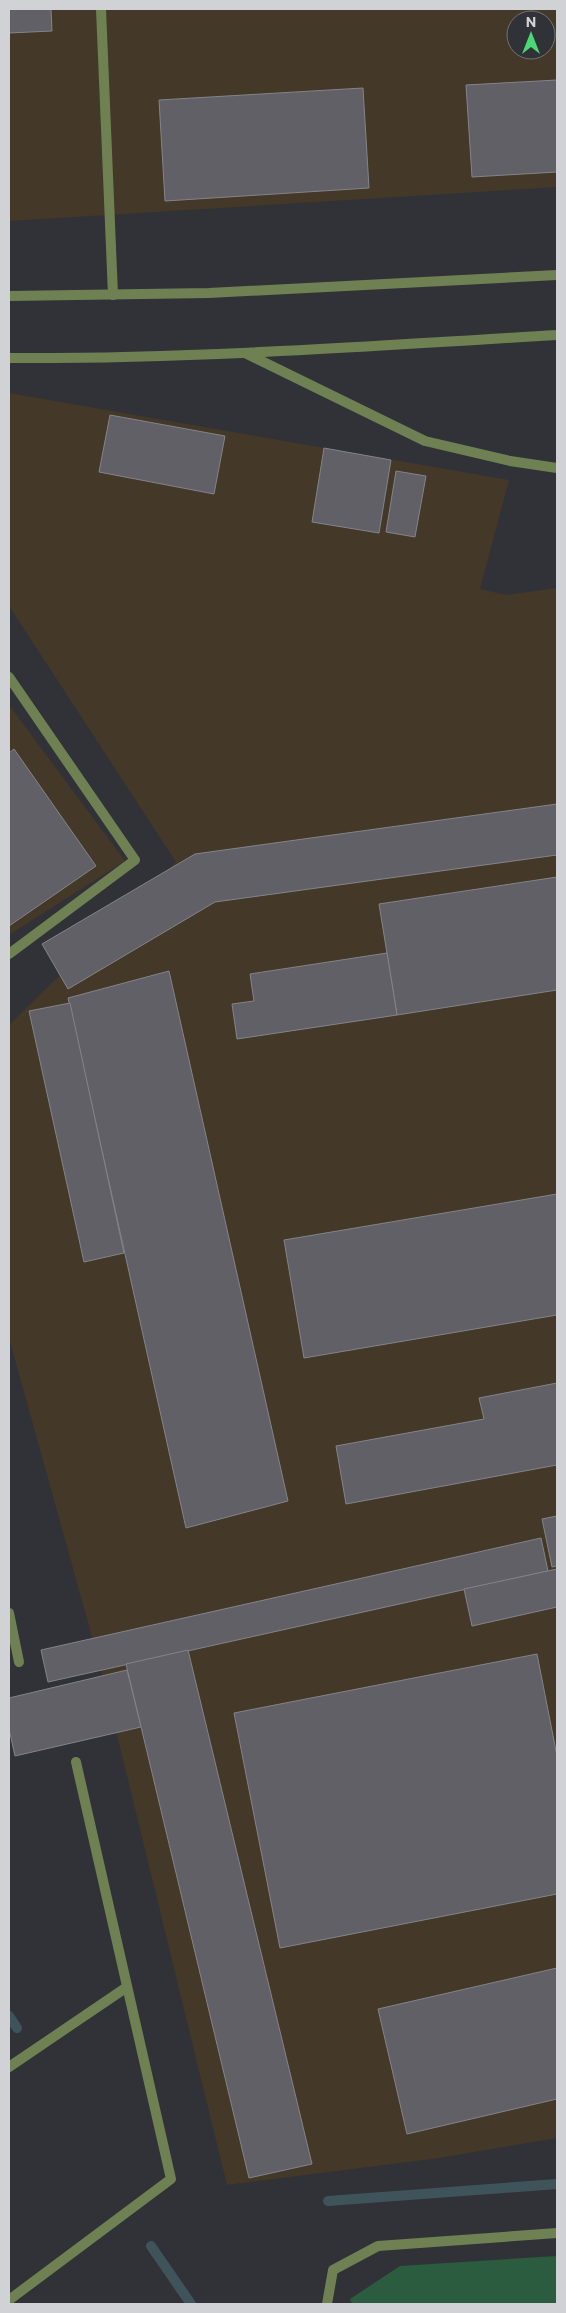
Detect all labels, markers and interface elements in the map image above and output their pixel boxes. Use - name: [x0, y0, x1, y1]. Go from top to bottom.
- north arrow: [506, 10, 556, 60]
- text: N: [526, 13, 536, 30]

